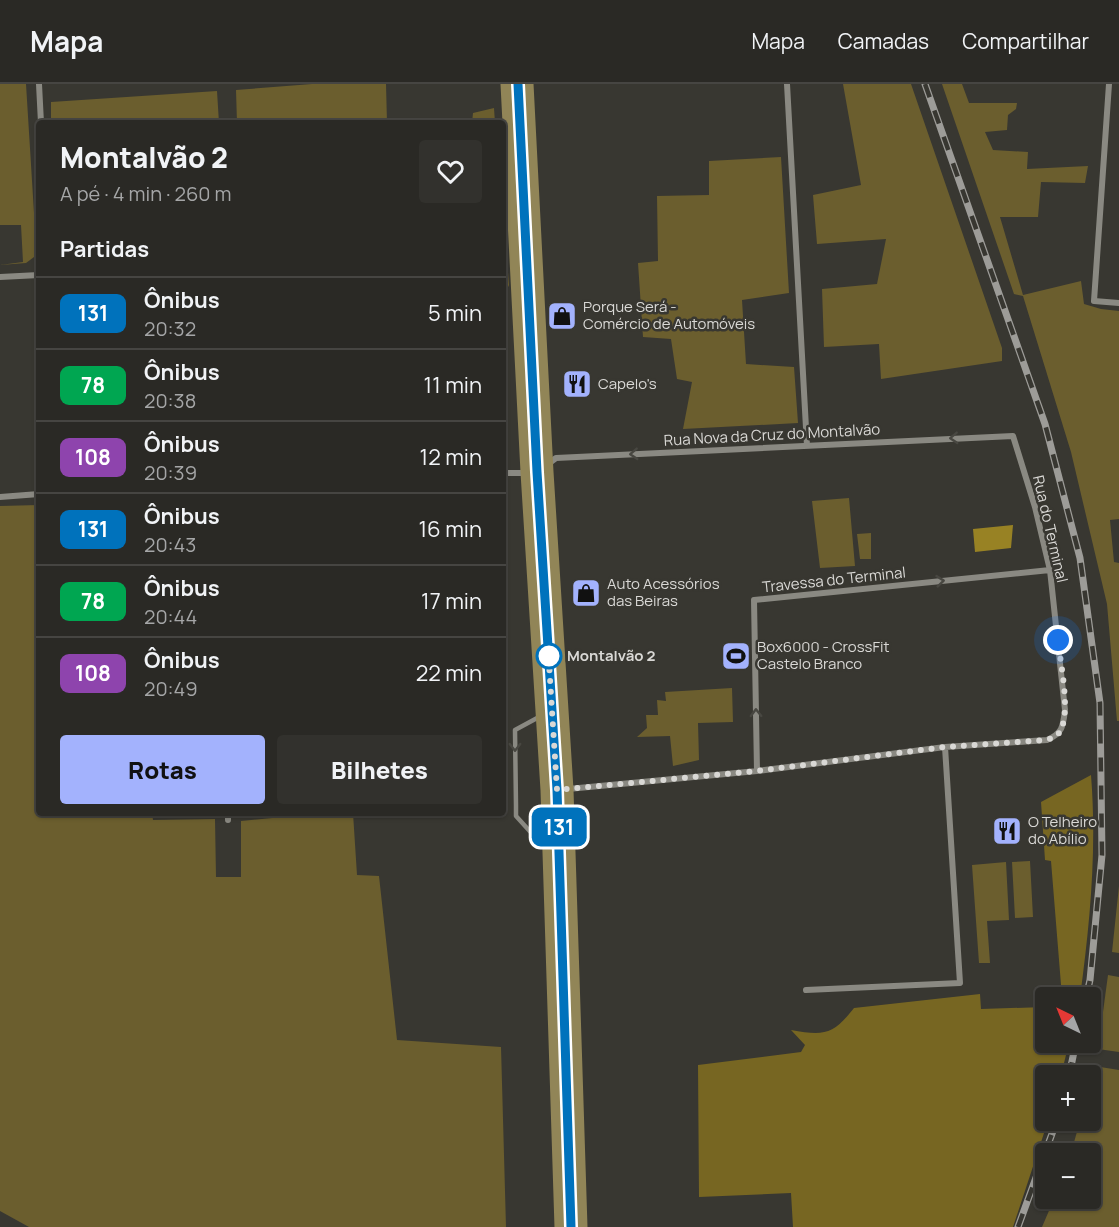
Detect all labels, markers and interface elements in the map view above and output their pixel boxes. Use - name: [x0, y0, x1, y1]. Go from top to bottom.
- text: Mapa: [30, 22, 103, 60]
- text: Mapa: [751, 27, 805, 55]
- text: Camadas: [838, 27, 929, 55]
- text: Compartilhar: [962, 27, 1089, 55]
- text: Montalvão 2: [60, 138, 228, 176]
- button: heart: [419, 140, 482, 203]
- text: A pé · 4 min · 260 m: [60, 180, 232, 207]
- text: Partidas: [60, 234, 149, 264]
- text: Ônibus: [144, 285, 220, 315]
- place label: Porque Será - Comércio de Automóveis: [583, 296, 755, 334]
- text: 5 min: [428, 298, 482, 328]
- text: 131: [78, 299, 108, 327]
- shop icon: Porque Será - Comércio de Automóveis: [546, 300, 578, 332]
- text: 20:32: [144, 315, 196, 342]
- text: Ônibus: [144, 357, 220, 387]
- restaurant icon: Capelo's: [561, 368, 593, 400]
- text: 11 min: [424, 370, 482, 400]
- text: 78: [81, 371, 105, 399]
- place label: Capelo's: [598, 373, 657, 394]
- text: 20:38: [144, 387, 196, 414]
- street label: Rua Nova da Cruz do Montalvão: [663, 418, 881, 451]
- text: Ônibus: [144, 429, 220, 459]
- one-way arrow: [950, 432, 959, 445]
- text: 12 min: [420, 442, 482, 472]
- text: 108: [75, 443, 111, 471]
- one-way arrow: [629, 448, 638, 461]
- text: 20:39: [144, 459, 197, 486]
- street label: Rua do Terminal: [1028, 473, 1073, 585]
- text: Ônibus: [144, 501, 220, 531]
- text: 16 min: [419, 514, 482, 544]
- text: 131: [78, 515, 108, 543]
- text: 20:43: [144, 531, 196, 558]
- street label: Travessa do Terminal: [761, 562, 907, 597]
- text: Ônibus: [144, 573, 220, 603]
- place label: Auto Acessórios das Beiras: [607, 573, 720, 611]
- one-way arrow: [936, 575, 945, 588]
- shop icon: Auto Acessórios das Beiras: [570, 577, 602, 609]
- text: 17 min: [421, 586, 482, 616]
- text: 78: [81, 587, 105, 615]
- text: 20:44: [144, 603, 197, 630]
- your location: [1043, 625, 1073, 655]
- place label: Box6000 - CrossFit Castelo Branco: [757, 636, 889, 674]
- sports icon: Box6000 - CrossFit Castelo Branco: [720, 640, 752, 672]
- marker: Montalvão 2: [536, 643, 562, 669]
- text: Ônibus: [144, 645, 220, 675]
- place label: Montalvão 2: [567, 645, 656, 666]
- text: 22 min: [416, 658, 482, 688]
- text: 108: [75, 659, 111, 687]
- text: 20:49: [144, 675, 198, 702]
- one-way arrow: [750, 708, 762, 717]
- button: Rotas: [60, 735, 265, 804]
- button: Bilhetes: [277, 735, 482, 804]
- one-way arrow: [509, 742, 521, 751]
- line badge: 131: [524, 808, 594, 846]
- place label: O Telheiro do Abílio: [1028, 811, 1097, 849]
- text: 131: [544, 813, 574, 841]
- restaurant icon: O Telheiro do Abílio: [991, 815, 1023, 847]
- north arrow: [1035, 987, 1101, 1053]
- map controls: [1035, 987, 1101, 1209]
- button: +: [1035, 1065, 1101, 1131]
- button: −: [1035, 1143, 1101, 1209]

